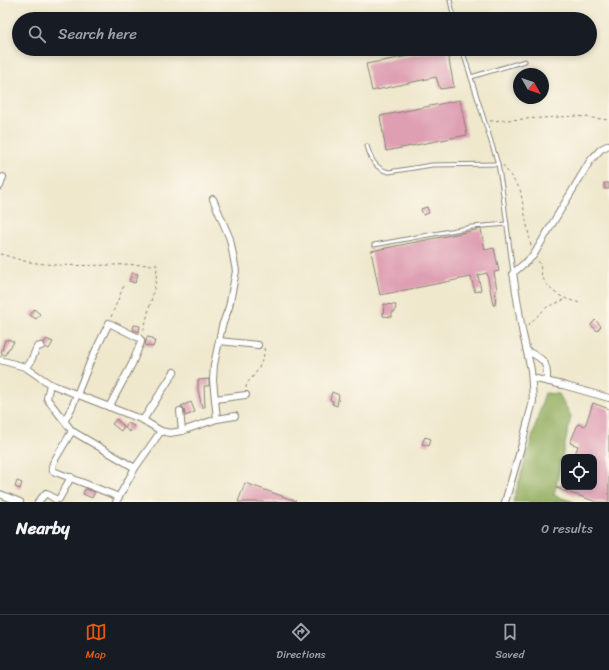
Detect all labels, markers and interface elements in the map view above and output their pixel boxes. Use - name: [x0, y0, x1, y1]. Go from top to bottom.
- search box: [12, 12, 597, 56]
- text: Search here: [58, 21, 137, 47]
- icon: search: [26, 23, 48, 45]
- north arrow: [513, 68, 549, 104]
- map controls: [561, 454, 597, 490]
- button: locate: [561, 454, 597, 490]
- text: Nearby: [16, 513, 70, 543]
- text: 0 results: [541, 517, 593, 540]
- tab: Map: [85, 621, 107, 664]
- tab: Directions: [276, 621, 326, 664]
- tab: Saved: [495, 621, 524, 664]

